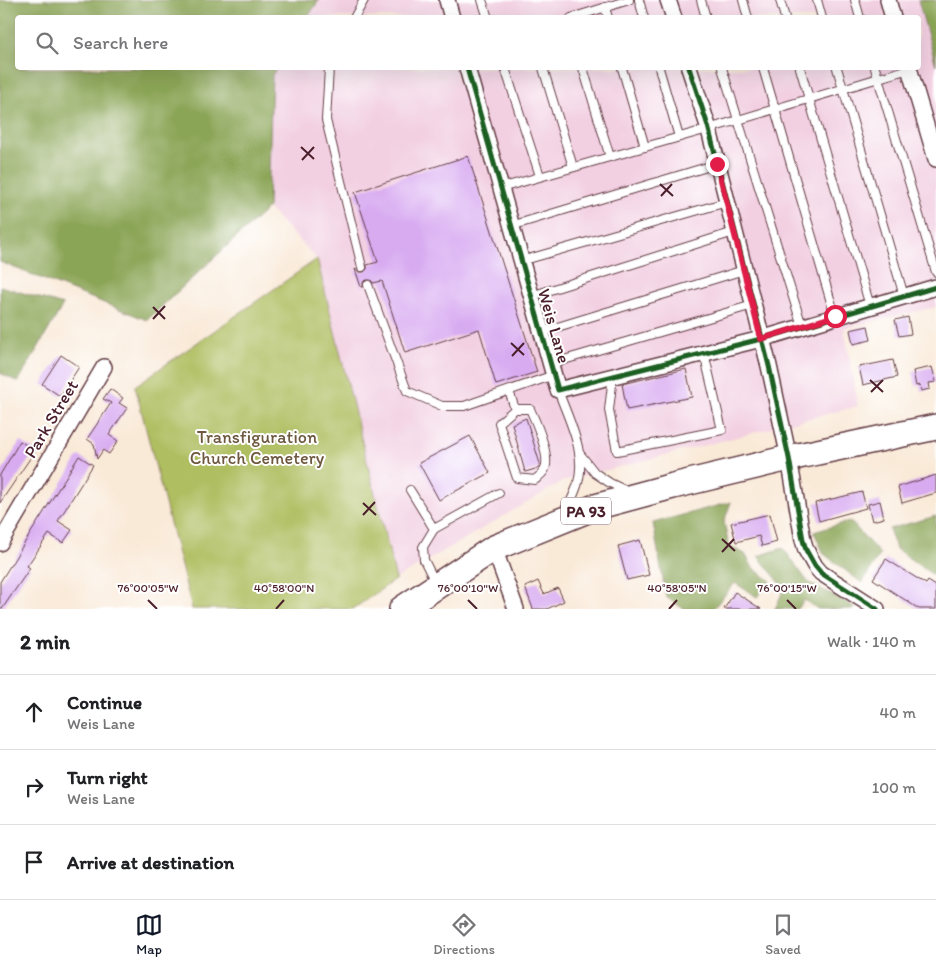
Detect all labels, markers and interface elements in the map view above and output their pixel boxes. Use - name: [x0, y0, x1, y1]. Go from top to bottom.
- search box: [15, 15, 921, 70]
- icon: search: [33, 29, 61, 57]
- text: Search here: [73, 31, 168, 54]
- route end: [706, 153, 729, 176]
- street label: Weis Lane: [533, 286, 575, 366]
- route start: [824, 305, 847, 328]
- street label: Park Street: [19, 376, 83, 462]
- park label: Transfiguration Church Cemetery: [190, 426, 325, 469]
- road number: PA 93: [561, 498, 611, 524]
- text: 76°00'05"W: [117, 581, 179, 595]
- text: 40°58'00"N: [254, 581, 314, 595]
- text: 76°00'10"W: [438, 581, 498, 595]
- text: 40°58'05"N: [647, 581, 707, 595]
- text: 76°00'15"W: [757, 581, 817, 595]
- text: 2 min: [20, 629, 70, 654]
- text: Walk · 140 m: [827, 632, 916, 651]
- text: Continue: [67, 691, 142, 714]
- icon: ahead: [20, 698, 48, 726]
- text: 40 m: [879, 703, 916, 722]
- text: Weis Lane: [67, 714, 135, 733]
- text: Turn right: [67, 766, 148, 789]
- icon: right: [20, 773, 48, 801]
- text: 100 m: [872, 778, 916, 797]
- text: Weis Lane: [67, 789, 135, 808]
- icon: arrive: [20, 848, 48, 876]
- text: Arrive at destination: [67, 851, 234, 874]
- tab: Map: [135, 911, 163, 958]
- tab: Directions: [433, 911, 495, 958]
- tab: Saved: [765, 911, 801, 958]

